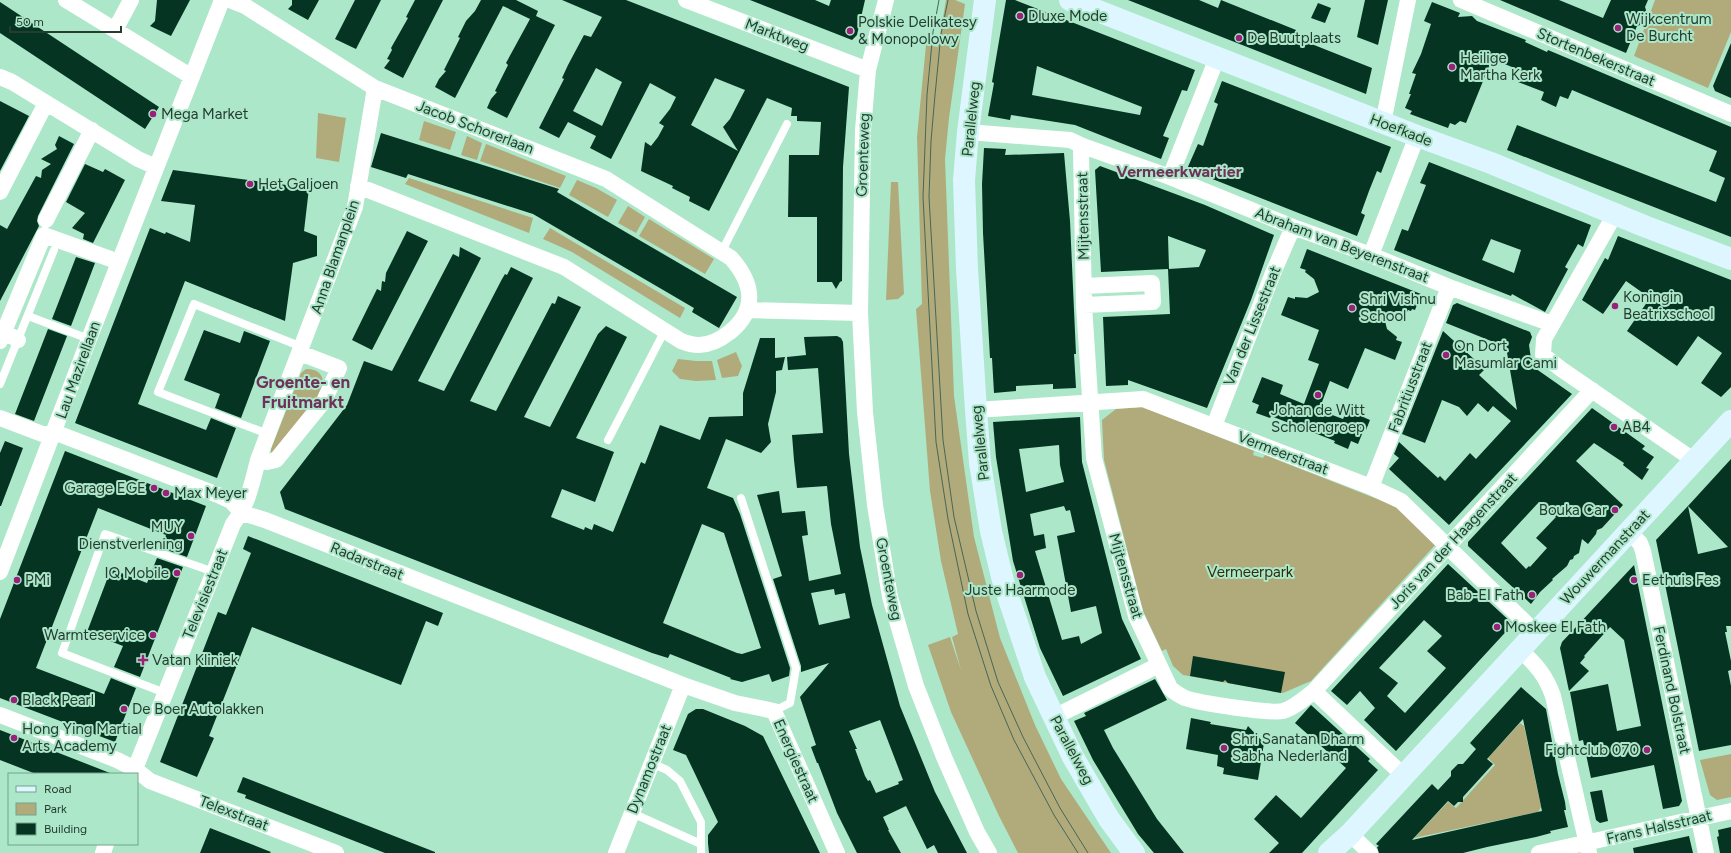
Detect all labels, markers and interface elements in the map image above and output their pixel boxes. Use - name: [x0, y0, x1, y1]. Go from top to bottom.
- place label: Dluxe Mode: [1028, 7, 1107, 25]
- scale bar: [10, 8, 121, 34]
- place label: Wijkcentrum De Burcht: [1626, 10, 1712, 45]
- marker: Dluxe Mode: [1015, 11, 1025, 21]
- place label: Polskie Delikatesy & Monopolowy: [858, 13, 977, 48]
- text: 50 m: [16, 15, 44, 29]
- street label: Marktweg: [743, 15, 811, 55]
- marker: Wijkcentrum De Burcht: [1613, 23, 1623, 33]
- street label: Stortenbekerstraat: [1534, 24, 1658, 90]
- marker: Polskie Delikatesy & Monopolowy: [845, 26, 855, 36]
- place label: De Buutplaats: [1247, 29, 1341, 47]
- marker: De Buutplaats: [1234, 33, 1244, 43]
- place label: Heilige Martha Kerk: [1460, 49, 1541, 84]
- marker: Heilige Martha Kerk: [1447, 62, 1457, 72]
- street label: Parallelweg: [958, 80, 984, 158]
- street label: Jacob Schorerlaan: [414, 96, 536, 158]
- place label: Mega Market: [161, 105, 249, 123]
- marker: Mega Market: [148, 109, 158, 119]
- street label: Hoefkade: [1367, 110, 1435, 150]
- street label: Groenteweg: [853, 113, 873, 197]
- district label: Vermeerkwartier: [1116, 162, 1242, 181]
- street label: Mijtensstraat: [1073, 171, 1093, 260]
- place label: Het Galjoen: [258, 175, 338, 193]
- marker: Het Galjoen: [245, 179, 255, 189]
- street label: Anna Blamanplein: [307, 198, 363, 316]
- street label: Abraham van Beyerenstraat: [1252, 203, 1432, 287]
- street label: Van der Lissestraat: [1220, 263, 1284, 388]
- place label: Koningin Beatrixschool: [1623, 288, 1714, 323]
- place label: Shri Vishnu School: [1360, 290, 1436, 325]
- marker: Koningin Beatrixschool: [1610, 301, 1620, 311]
- marker: Shri Vishnu School: [1347, 303, 1357, 313]
- street label: Lau Mazirellaan: [52, 319, 104, 421]
- place label: On Dort Masumlar Cami: [1454, 337, 1557, 372]
- street label: Fabritiusstraat: [1384, 339, 1436, 435]
- marker: On Dort Masumlar Cami: [1441, 350, 1451, 360]
- district label: Groente- en Fruitmarkt: [256, 372, 350, 412]
- marker: Johan de Witt Scholengroep: [1313, 390, 1323, 400]
- place label: Johan de Witt Scholengroep: [1271, 401, 1366, 436]
- street label: Parallelweg: [967, 404, 993, 482]
- place label: AB4: [1622, 418, 1651, 436]
- marker: AB4: [1609, 422, 1619, 432]
- street label: Vermeerstraat: [1235, 427, 1331, 479]
- street label: Joris van der Haagenstraat: [1385, 469, 1521, 613]
- place label: Garage EGE: [64, 479, 146, 497]
- marker: Garage EGE: [149, 483, 159, 493]
- place label: Max Meyer: [174, 484, 247, 502]
- marker: Max Meyer: [161, 488, 171, 498]
- place label: Bouka Car: [1539, 501, 1607, 519]
- marker: Bouka Car: [1610, 505, 1620, 515]
- street label: Wouwermanstraat: [1556, 506, 1654, 608]
- place label: MUY Dienstverlening: [79, 518, 183, 553]
- marker: MUY Dienstverlening: [186, 531, 196, 541]
- street label: Mijtensstraat: [1105, 531, 1147, 621]
- street label: Groenteweg: [872, 536, 906, 622]
- street label: Radarstraat: [328, 538, 406, 584]
- street label: Televisiestraat: [179, 546, 231, 642]
- park label: Vermeerpark: [1207, 563, 1294, 581]
- place label: IQ Mobile: [104, 564, 169, 582]
- marker: IQ Mobile: [172, 568, 182, 578]
- marker: Juste Haarmode: [1015, 570, 1025, 580]
- place label: PMi: [25, 571, 50, 589]
- place label: Eethuis Fes: [1642, 571, 1719, 589]
- marker: PMi: [12, 575, 22, 585]
- marker: Eethuis Fes: [1629, 575, 1639, 585]
- place label: Juste Haarmode: [965, 581, 1075, 599]
- place label: Bab-El Fath: [1447, 586, 1524, 604]
- marker: Bab-El Fath: [1527, 590, 1537, 600]
- place label: Moskee El Fath: [1505, 618, 1606, 636]
- marker: Moskee El Fath: [1492, 622, 1502, 632]
- street label: Ferdinand Bolstraat: [1650, 624, 1694, 756]
- place label: Warmteservice: [44, 626, 145, 644]
- marker: Warmteservice: [148, 630, 158, 640]
- place label: Vatan Kliniek: [152, 651, 239, 669]
- marker: Vatan Kliniek: [137, 654, 149, 666]
- place label: Black Pearl: [22, 691, 94, 709]
- marker: Black Pearl: [9, 695, 19, 705]
- place label: De Boer Autolakken: [132, 700, 264, 718]
- marker: De Boer Autolakken: [119, 704, 129, 714]
- street label: Parallelweg: [1046, 712, 1098, 788]
- street label: Energiestraat: [770, 716, 823, 806]
- place label: Hong Ying Martial Arts Academy: [22, 720, 142, 755]
- street label: Dynamostraat: [623, 722, 675, 816]
- place label: Shri Sanatan Dharm Sabha Nederland: [1232, 730, 1364, 765]
- marker: Hong Ying Martial Arts Academy: [9, 733, 19, 743]
- place label: Fightclub 070: [1545, 741, 1639, 759]
- marker: Shri Sanatan Dharm Sabha Nederland: [1219, 743, 1229, 753]
- marker: Fightclub 070: [1642, 745, 1652, 755]
- legend: [8, 773, 138, 845]
- text: Road: [44, 782, 72, 796]
- street label: Telexstraat: [197, 792, 272, 835]
- text: Park: [44, 802, 67, 816]
- street label: Frans Halsstraat: [1605, 806, 1714, 848]
- text: Building: [44, 822, 87, 836]

